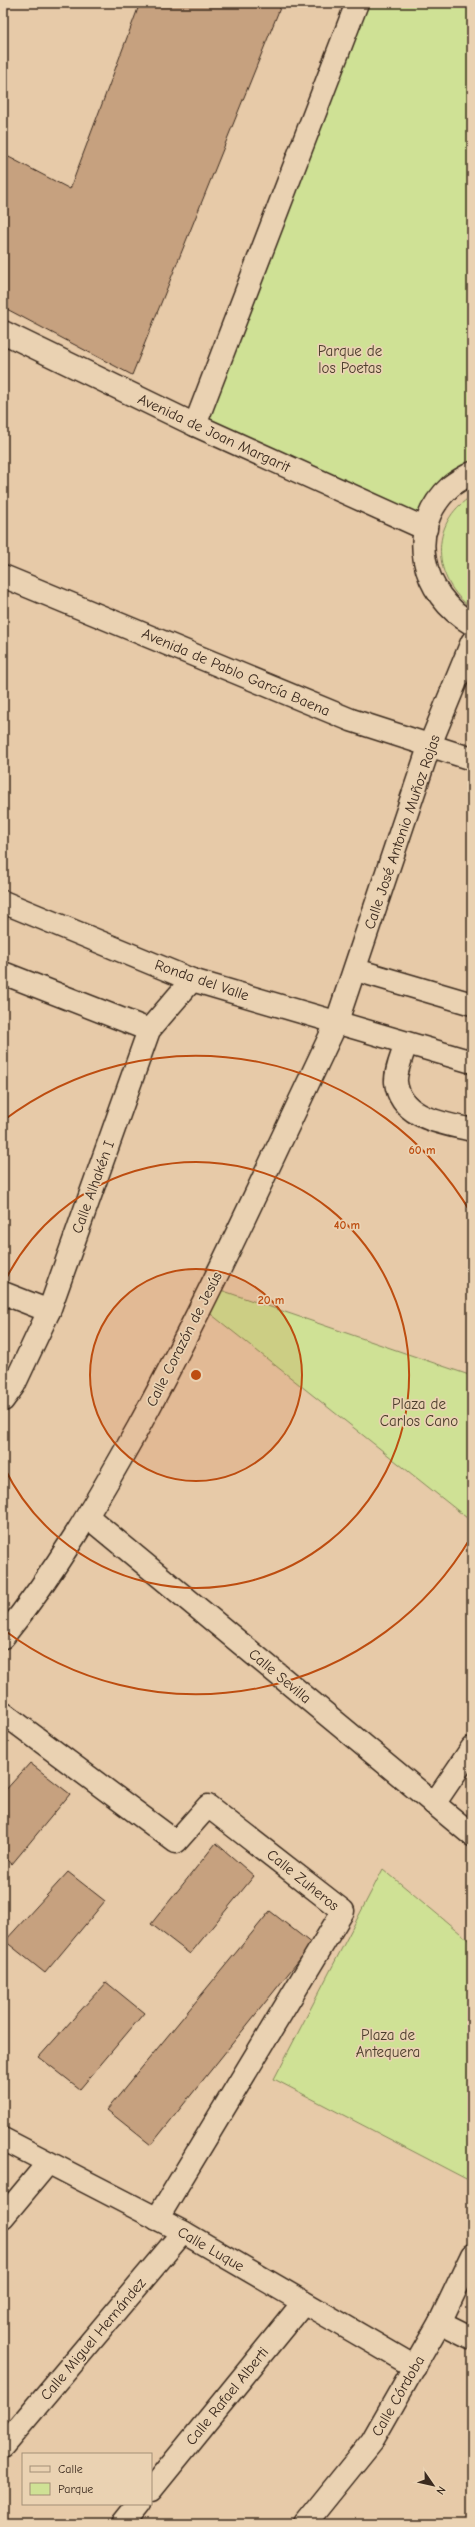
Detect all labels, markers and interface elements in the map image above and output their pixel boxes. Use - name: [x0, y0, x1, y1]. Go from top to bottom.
- park label: Parque de los Poetas: [318, 342, 383, 377]
- street label: Avenida de Joan Margarit: [135, 390, 294, 477]
- street label: Avenida de Pablo García Baena: [139, 624, 333, 720]
- street label: Calle José Antonio Muñoz Rojas: [360, 732, 444, 932]
- street label: Ronda del Valle: [153, 955, 252, 1005]
- street label: Calle Alhakén I: [68, 1138, 118, 1236]
- text: 60 m: [409, 1143, 435, 1157]
- text: 40 m: [334, 1218, 360, 1232]
- street label: Calle Corazón de Jesús: [142, 1269, 226, 1409]
- text: 20 m: [258, 1293, 284, 1307]
- centre of rings: [189, 1368, 203, 1382]
- park label: Plaza de Carlos Cano: [380, 1395, 458, 1430]
- street label: Calle Sevilla: [245, 1645, 315, 1707]
- street label: Calle Zuheros: [263, 1845, 343, 1915]
- park label: Plaza de Antequera: [356, 2026, 420, 2061]
- street label: Calle Luque: [174, 2223, 248, 2276]
- street label: Calle Miguel Hernández: [37, 2274, 150, 2404]
- street label: Calle Rafael Alberti: [182, 2343, 272, 2449]
- street label: Calle Córdoba: [368, 2352, 428, 2440]
- legend: [22, 2453, 152, 2505]
- text: Calle: [58, 2462, 83, 2476]
- north arrow: [413, 2465, 453, 2505]
- text: Parque: [58, 2482, 93, 2496]
- text: N: [433, 2484, 448, 2497]

